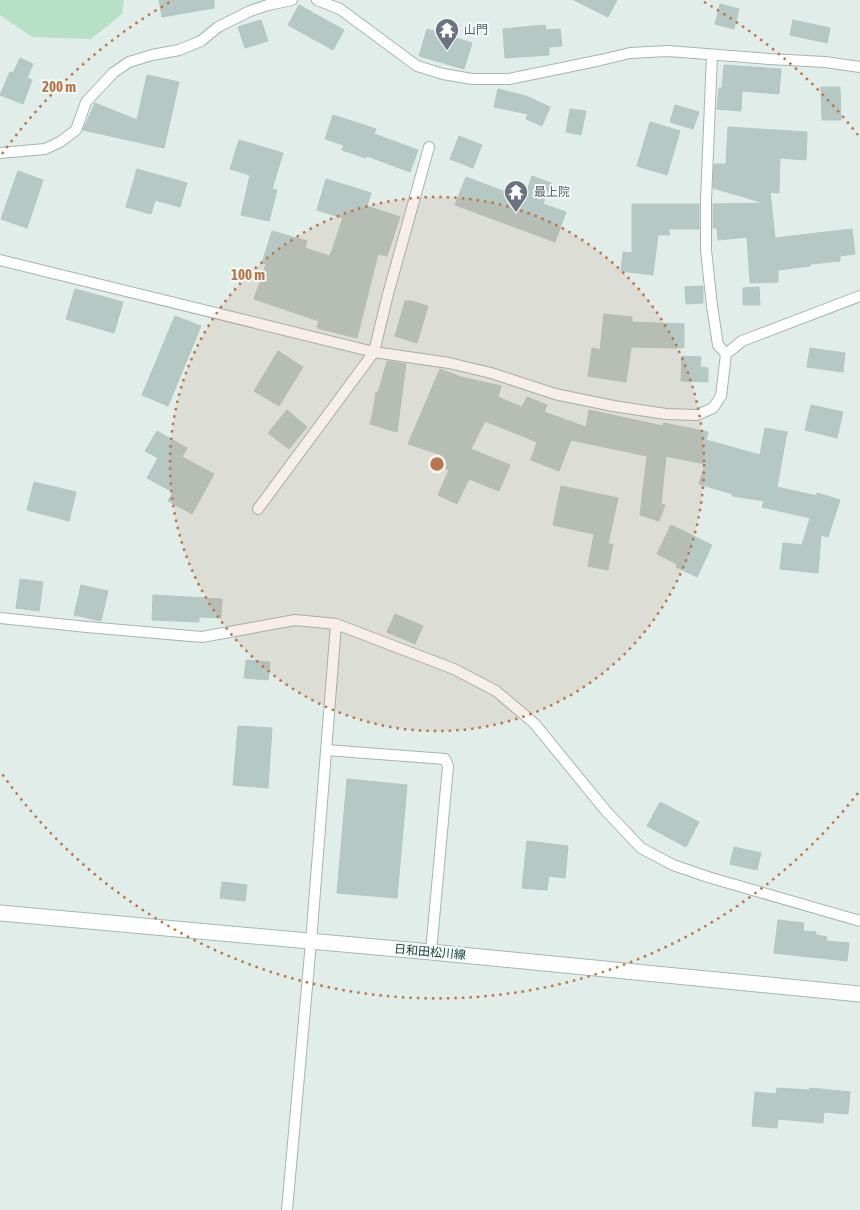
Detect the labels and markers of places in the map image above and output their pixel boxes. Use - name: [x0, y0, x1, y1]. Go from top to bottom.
- temple icon: 山門: [434, 17, 460, 51]
- place label: 山門: [464, 23, 488, 37]
- temple icon: 最上院: [503, 179, 529, 213]
- place label: 最上院: [534, 185, 570, 199]
- centre of rings: [428, 455, 446, 473]

